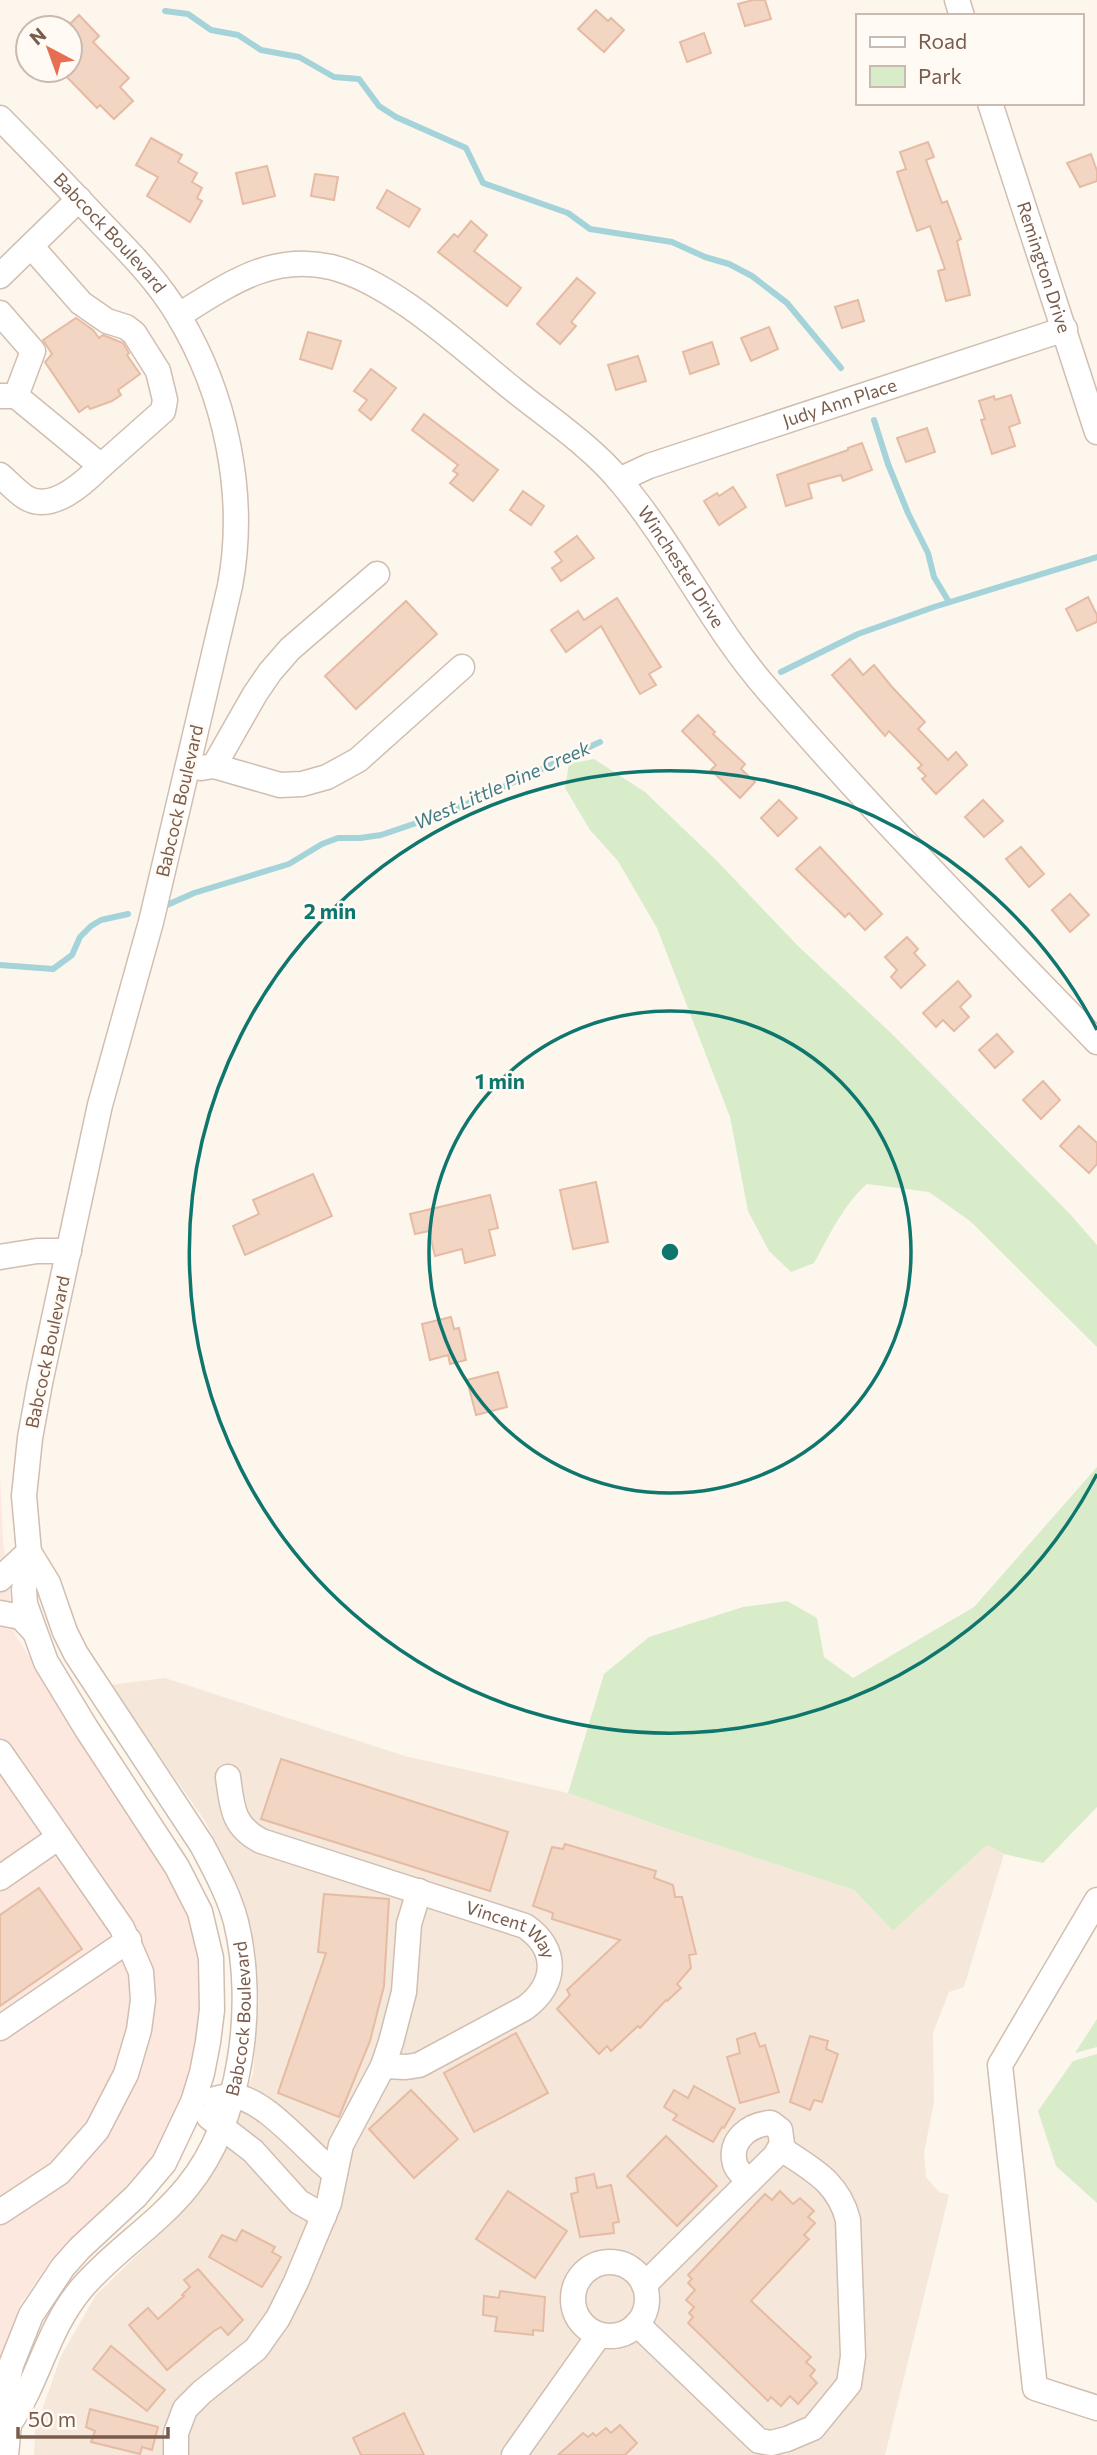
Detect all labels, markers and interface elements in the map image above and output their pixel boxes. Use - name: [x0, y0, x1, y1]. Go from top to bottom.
- north arrow: [14, 14, 84, 84]
- legend: [856, 14, 1083, 105]
- text: N: [25, 22, 50, 49]
- text: Road: [918, 28, 967, 53]
- text: Park: [918, 63, 962, 88]
- street label: Babcock Boulevard: [49, 168, 171, 297]
- street label: Remington Drive: [1013, 199, 1076, 336]
- street label: Judy Ann Place: [780, 373, 899, 431]
- street label: Winchester Drive: [634, 501, 730, 632]
- street label: Babcock Boulevard: [151, 723, 207, 879]
- water label: West Little Pine Creek: [410, 735, 594, 834]
- text: 2 min: [304, 898, 356, 923]
- text: 1 min: [475, 1068, 525, 1093]
- centre of rings: [658, 1240, 682, 1264]
- street label: Babcock Boulevard: [20, 1273, 74, 1430]
- street label: Vincent Way: [463, 1896, 561, 1961]
- street label: Babcock Boulevard: [220, 1940, 255, 2098]
- scale bar: [18, 2396, 168, 2440]
- text: 50 m: [28, 2406, 76, 2431]

